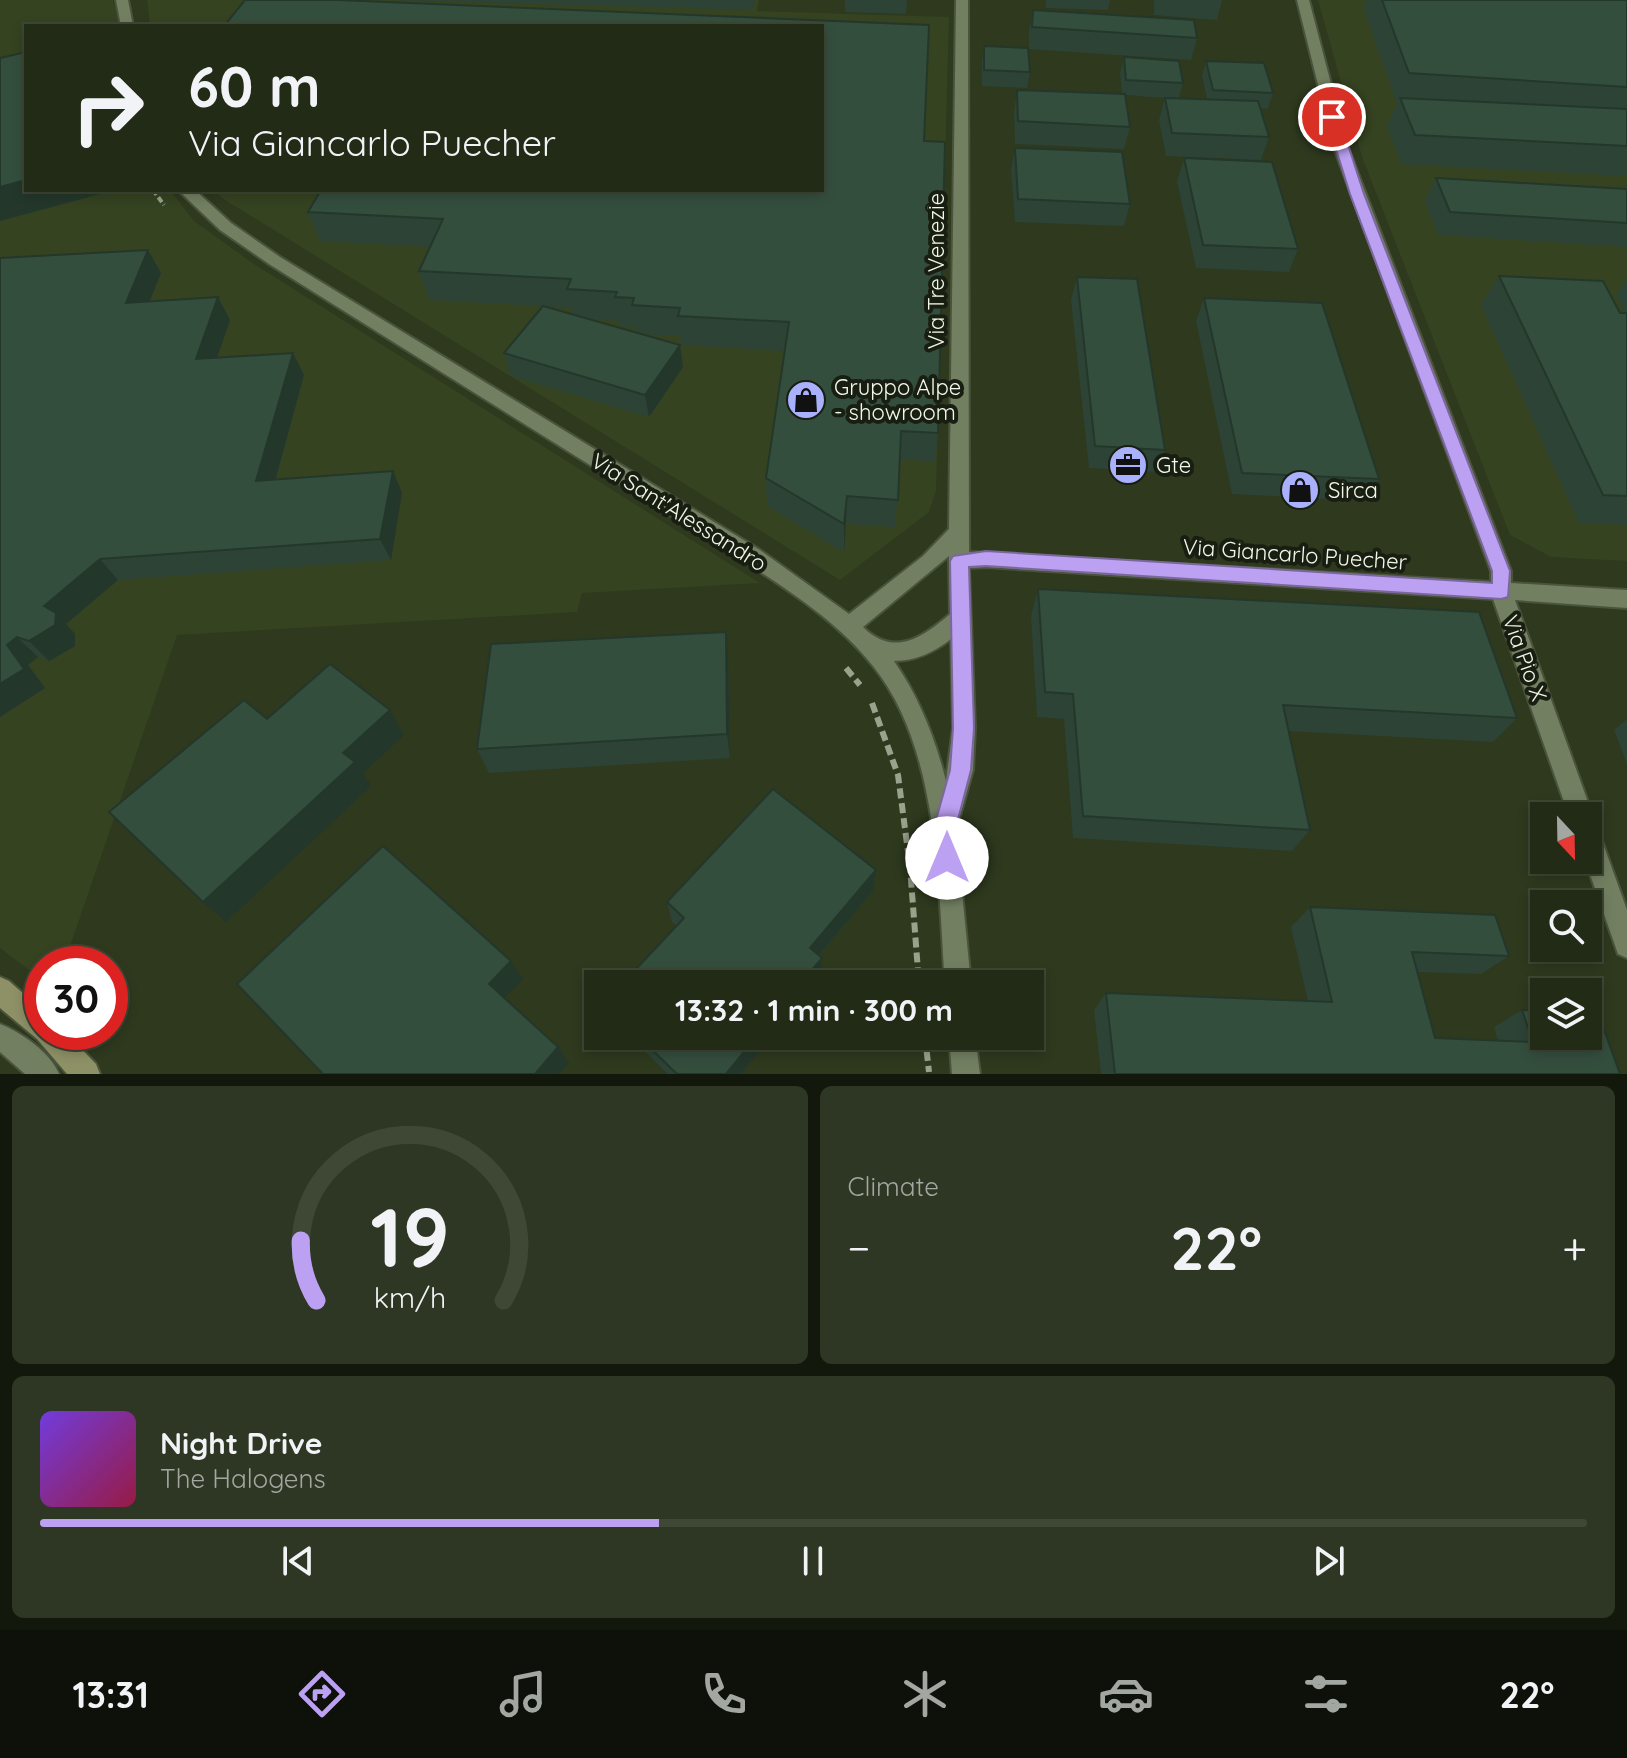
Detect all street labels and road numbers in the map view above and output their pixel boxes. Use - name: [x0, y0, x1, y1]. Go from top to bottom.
- street label: Via Tre Venezie: [922, 193, 950, 349]
- street label: Via Sant'Alessandro: [586, 447, 772, 577]
- street label: Via Giancarlo Puecher: [1182, 532, 1409, 576]
- street label: Via Pio X: [1497, 611, 1553, 705]

